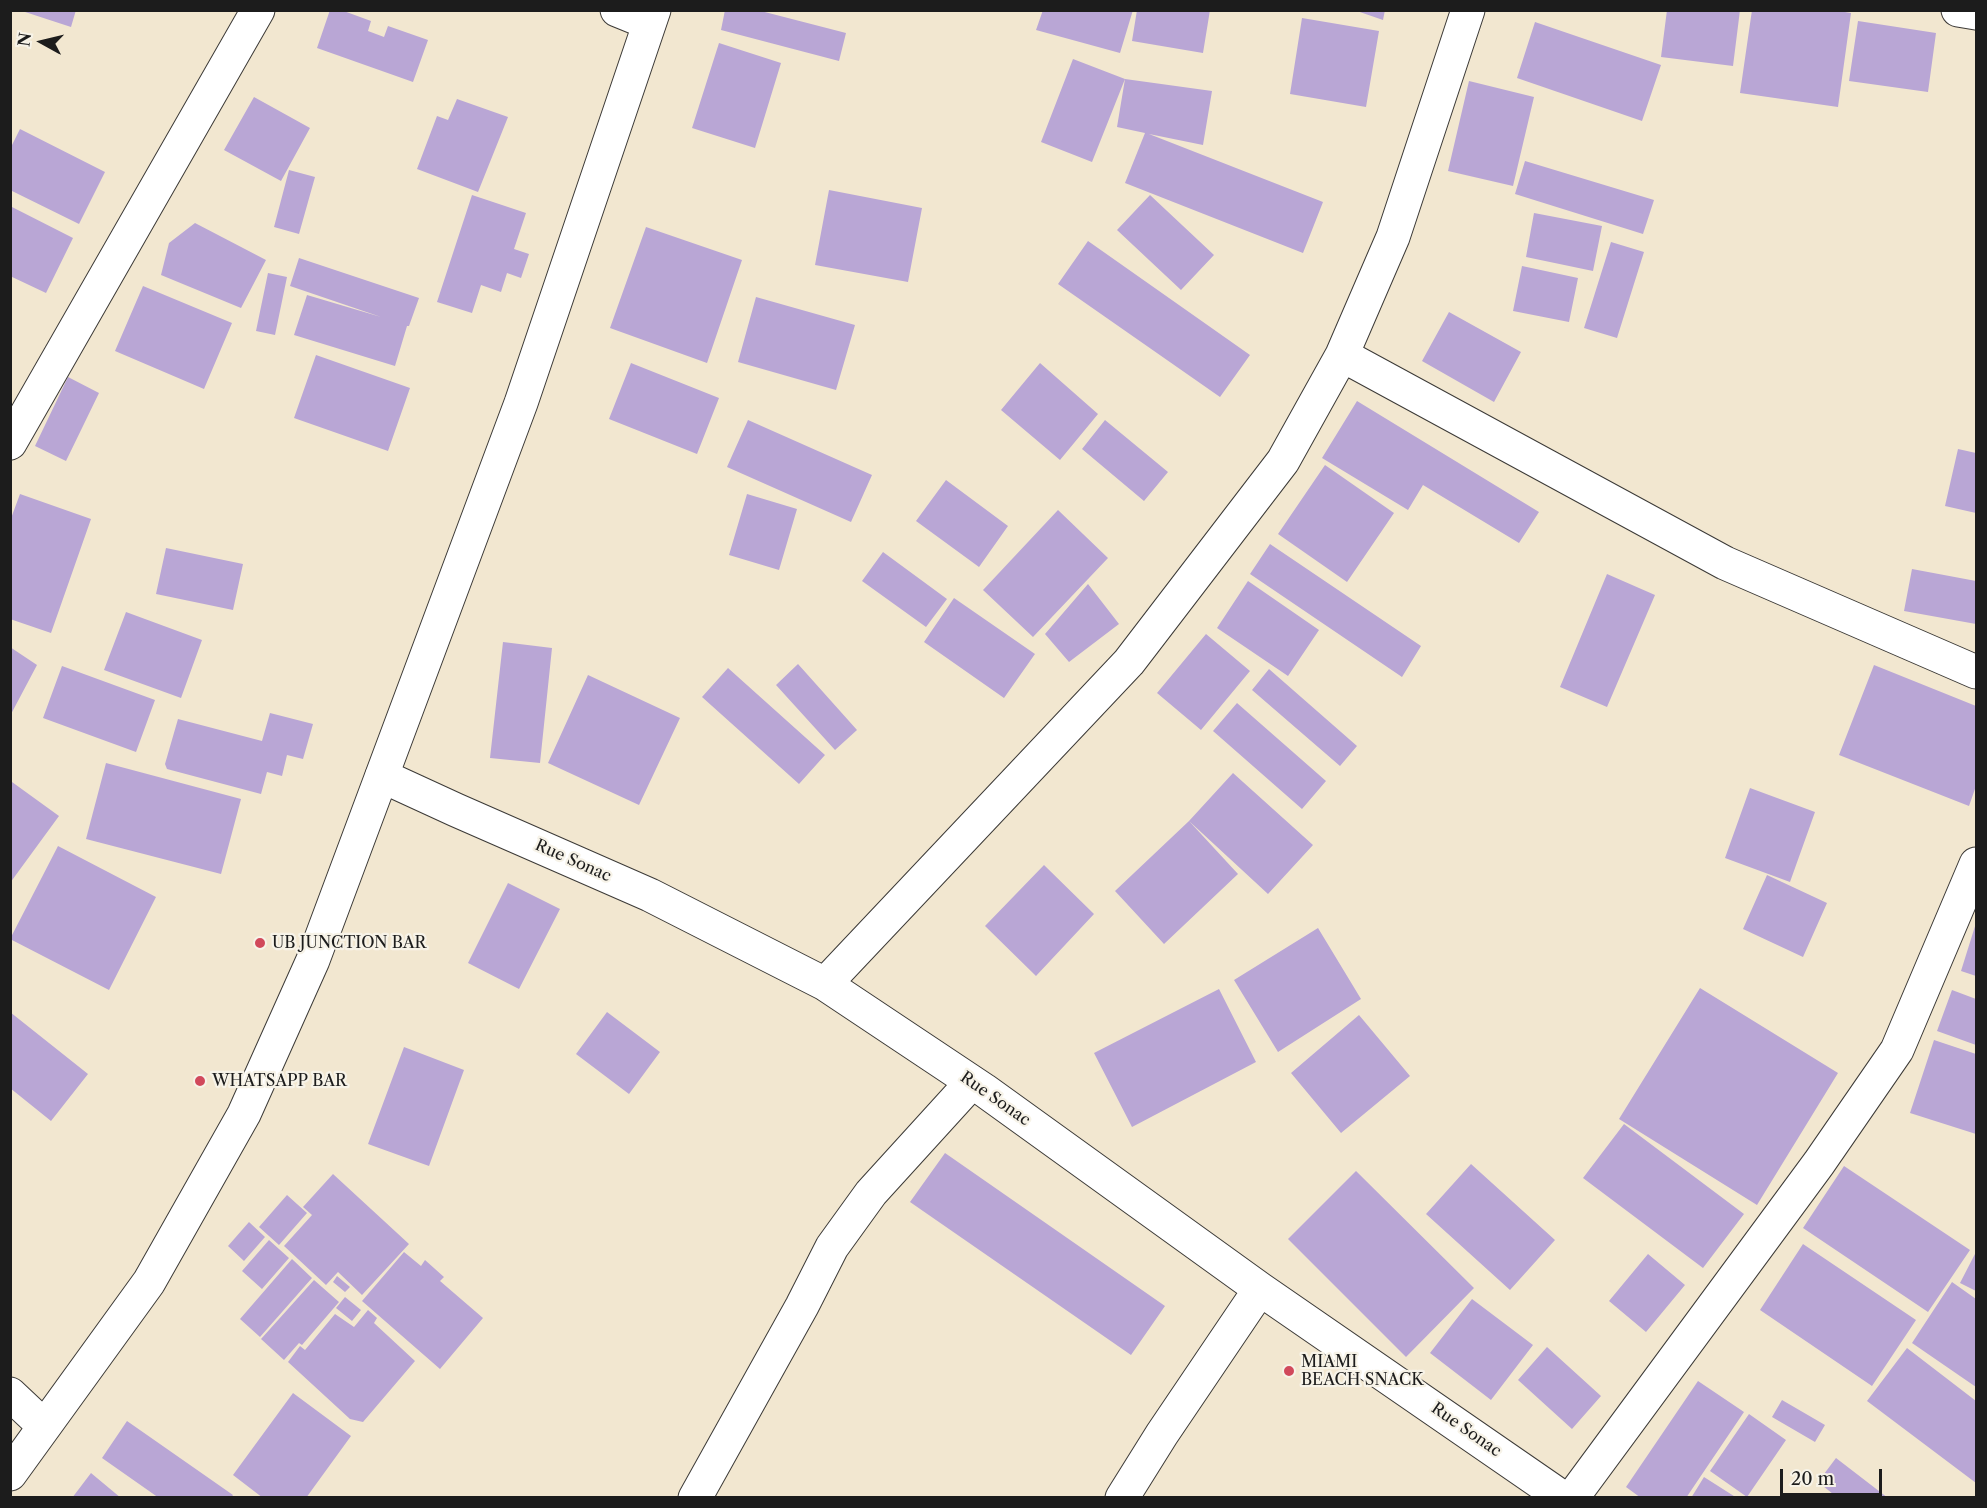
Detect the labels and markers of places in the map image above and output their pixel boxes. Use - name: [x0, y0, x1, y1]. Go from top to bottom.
- place label: UB JUNCTION BAR: [272, 933, 426, 953]
- marker: UB JUNCTION BAR: [253, 936, 267, 950]
- place label: WHATSAPP BAR: [212, 1071, 347, 1091]
- marker: WHATSAPP BAR: [193, 1074, 207, 1088]
- place label: MIAMI BEACH SNACK: [1301, 1352, 1424, 1390]
- marker: MIAMI BEACH SNACK: [1282, 1364, 1296, 1378]

